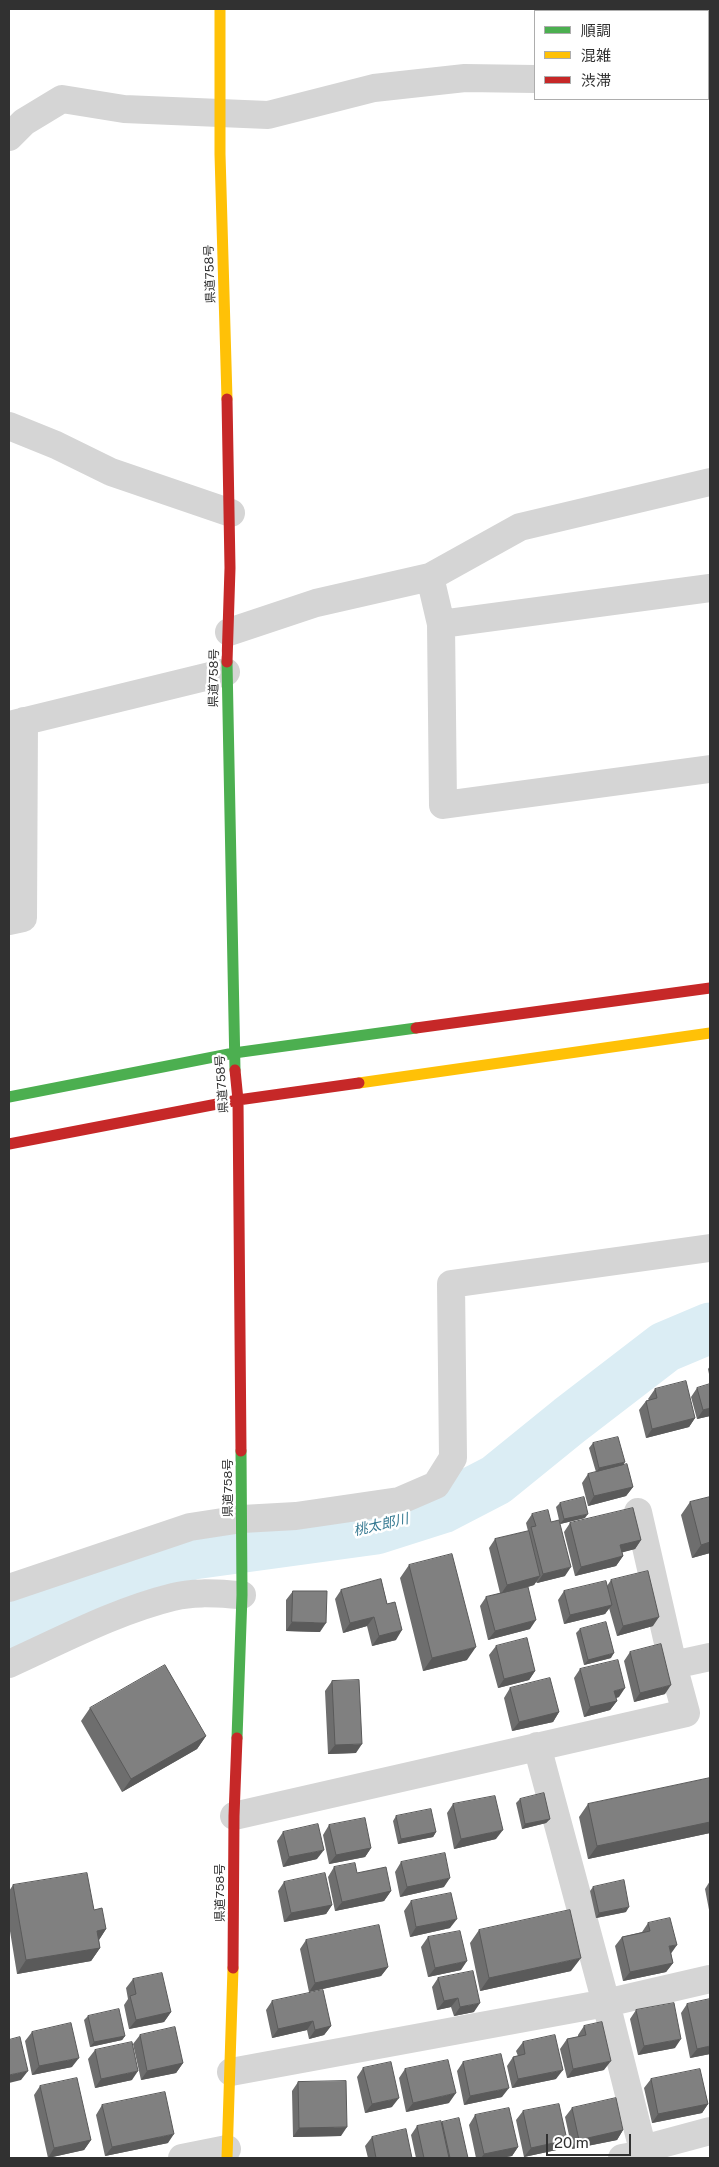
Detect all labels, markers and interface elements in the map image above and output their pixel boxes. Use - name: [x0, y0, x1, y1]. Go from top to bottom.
- legend: [534, 10, 709, 100]
- text: 順調: [581, 22, 611, 39]
- text: 混雑: [581, 47, 611, 64]
- text: 渋滞: [581, 72, 611, 89]
- street label: 県道758号: [202, 244, 218, 304]
- street label: 県道758号: [206, 649, 222, 707]
- street label: 県道758号: [213, 1054, 231, 1114]
- street label: 県道758号: [221, 1459, 235, 1517]
- water label: 桃太郎川: [352, 1511, 410, 1539]
- street label: 県道758号: [213, 1864, 227, 1922]
- scale bar: [549, 2124, 634, 2156]
- text: 20 m: [554, 2134, 589, 2151]

